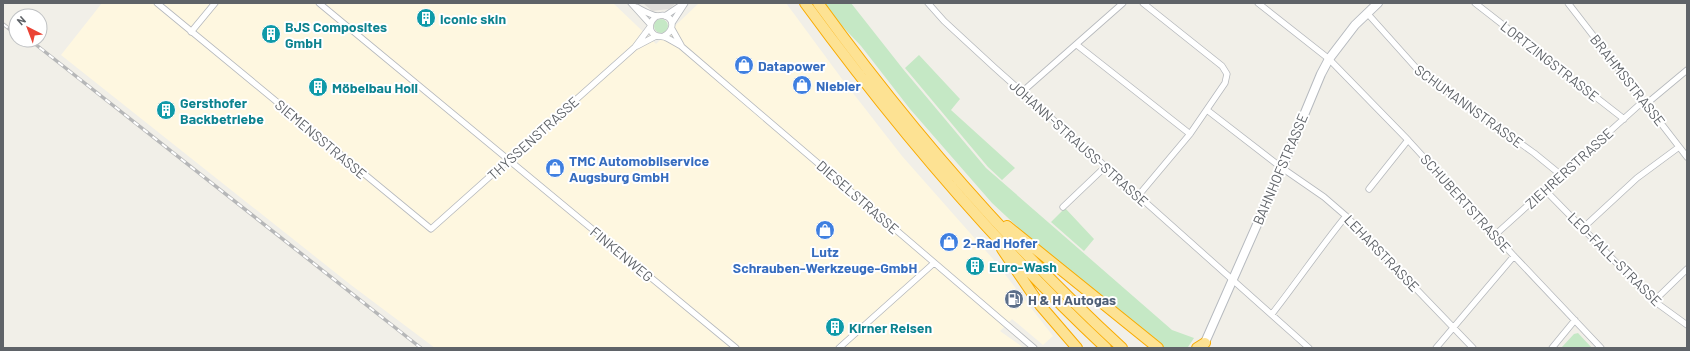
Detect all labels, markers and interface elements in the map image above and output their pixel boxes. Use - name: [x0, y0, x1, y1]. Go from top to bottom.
- building icon: iconic skin: [415, 7, 437, 29]
- north arrow: [8, 8, 48, 48]
- place label: iconic skin: [440, 10, 506, 27]
- text: N: [14, 13, 28, 27]
- street label: LORTZINGSTRASSE: [1497, 17, 1603, 105]
- place label: BJS Composites GmbH: [285, 18, 387, 51]
- building icon: BJS Composites GmbH: [260, 23, 282, 45]
- street label: BRAHMSSTRASSE: [1587, 31, 1669, 129]
- shop icon: Datapower: [733, 54, 755, 76]
- place label: Datapower: [758, 57, 826, 74]
- street label: SCHUMANNSTRASSE: [1411, 61, 1527, 151]
- shop icon: Niebler: [791, 74, 813, 96]
- building icon: Möbelbau Holl: [307, 76, 329, 98]
- street label: JOHANN-STRAUSS-STRASSE: [1006, 76, 1152, 210]
- place label: Niebler: [816, 77, 862, 94]
- place label: Möbelbau Holl: [332, 79, 418, 96]
- street label: THYSSENSTRASSE: [484, 93, 582, 183]
- place label: Gersthofer Backbetriebe: [180, 94, 264, 127]
- street label: SIEMENSSTRASSE: [272, 96, 370, 182]
- building icon: Gersthofer Backbetriebe: [155, 99, 177, 121]
- street label: BAHNHOFSTRASSE: [1249, 111, 1311, 227]
- street label: ZIEHRERSTRASSE: [1522, 124, 1616, 212]
- street label: SCHUBERTSTRASSE: [1417, 150, 1515, 256]
- place label: TMC Automobilservice Augsburg GmbH: [569, 152, 709, 185]
- shop icon: TMC Automobilservice Augsburg GmbH: [544, 157, 566, 179]
- street label: DIESELSTRASSE: [814, 157, 902, 237]
- street label: LEO-FALL-STRASSE: [1565, 209, 1665, 309]
- street label: LEHARSTRASSE: [1341, 211, 1423, 295]
- shop icon: Lutz Schrauben-Werkzeuge-GmbH: [814, 219, 836, 241]
- street label: FINKENWEG: [587, 223, 657, 285]
- shop icon: 2-Rad Hofer: [938, 231, 960, 253]
- place label: 2-Rad Hofer: [963, 234, 1038, 251]
- place label: Lutz Schrauben-Werkzeuge-GmbH: [733, 243, 917, 276]
- building icon: Euro-Wash: [964, 255, 986, 277]
- place label: Euro-Wash: [989, 258, 1057, 275]
- fuel station icon: H & H Autogas: [1003, 288, 1025, 310]
- place label: H & H Autogas: [1028, 291, 1116, 308]
- building icon: Kirner Reisen: [824, 316, 846, 338]
- place label: Kirner Reisen: [849, 319, 932, 336]

